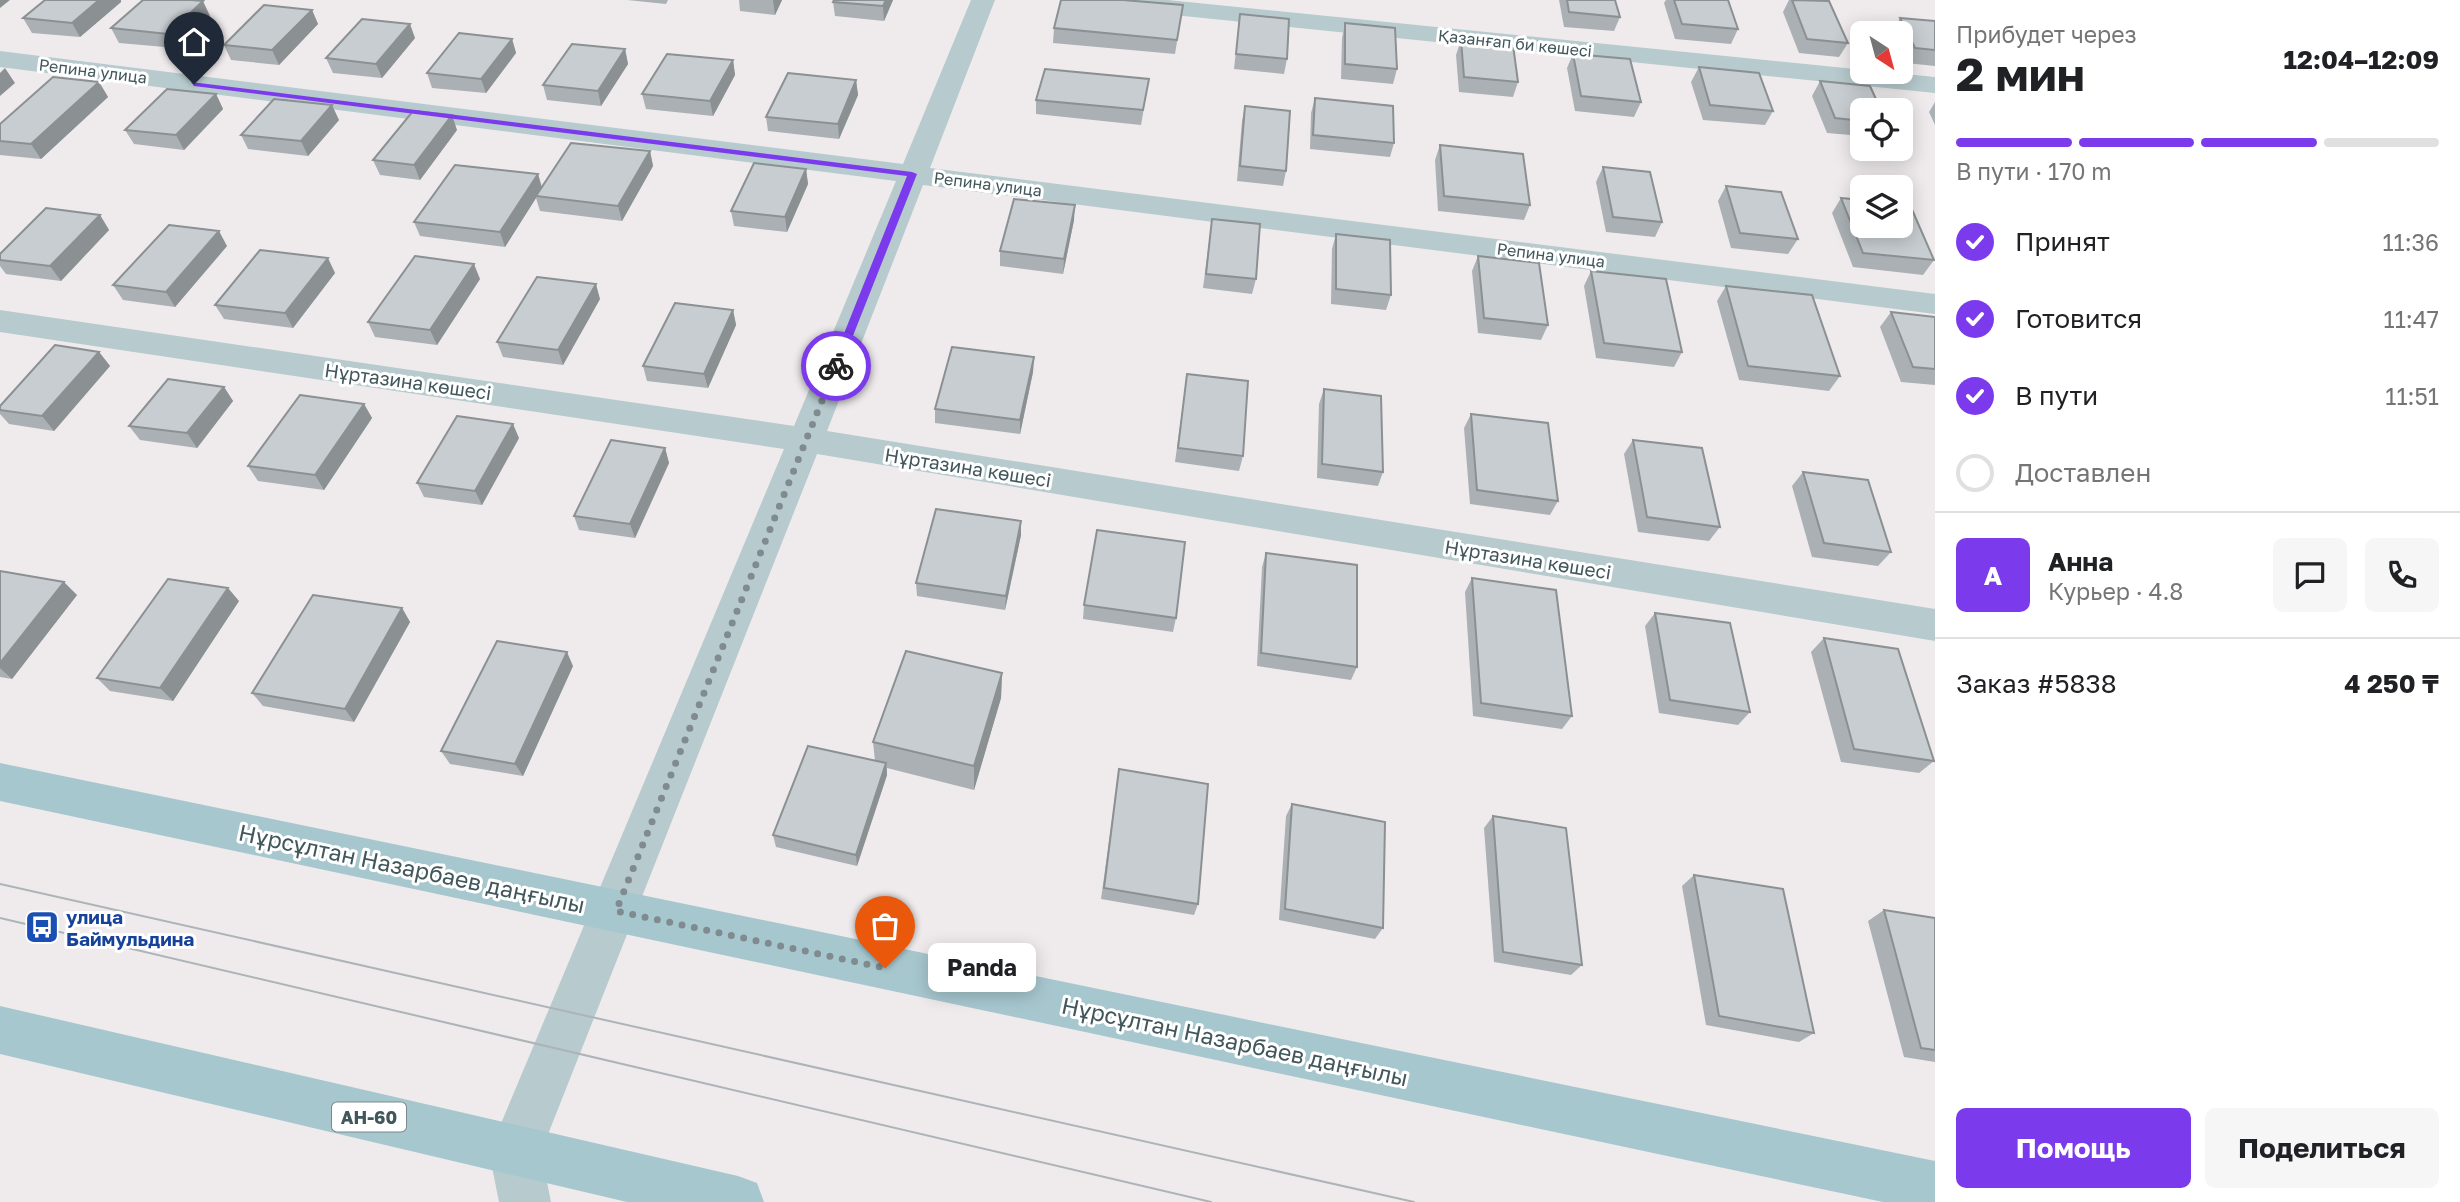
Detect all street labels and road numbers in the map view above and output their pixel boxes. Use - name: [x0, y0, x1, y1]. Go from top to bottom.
- street label: Қазанғап би көшесі: [1437, 25, 1593, 61]
- street label: Репина улица: [38, 54, 148, 88]
- street label: Репина улица: [933, 167, 1043, 201]
- street label: Репина улица: [1496, 238, 1606, 272]
- street label: Нұртазина көшесі: [323, 358, 493, 404]
- street label: Нұртазина көшесі: [883, 442, 1053, 492]
- street label: Нұртазина көшесі: [1443, 534, 1613, 584]
- street label: Нұрсұлтан Назарбаев даңғылы: [236, 818, 588, 919]
- street label: Нұрсұлтан Назарбаев даңғылы: [1059, 991, 1411, 1092]
- road number: АН-60: [332, 1102, 406, 1132]

